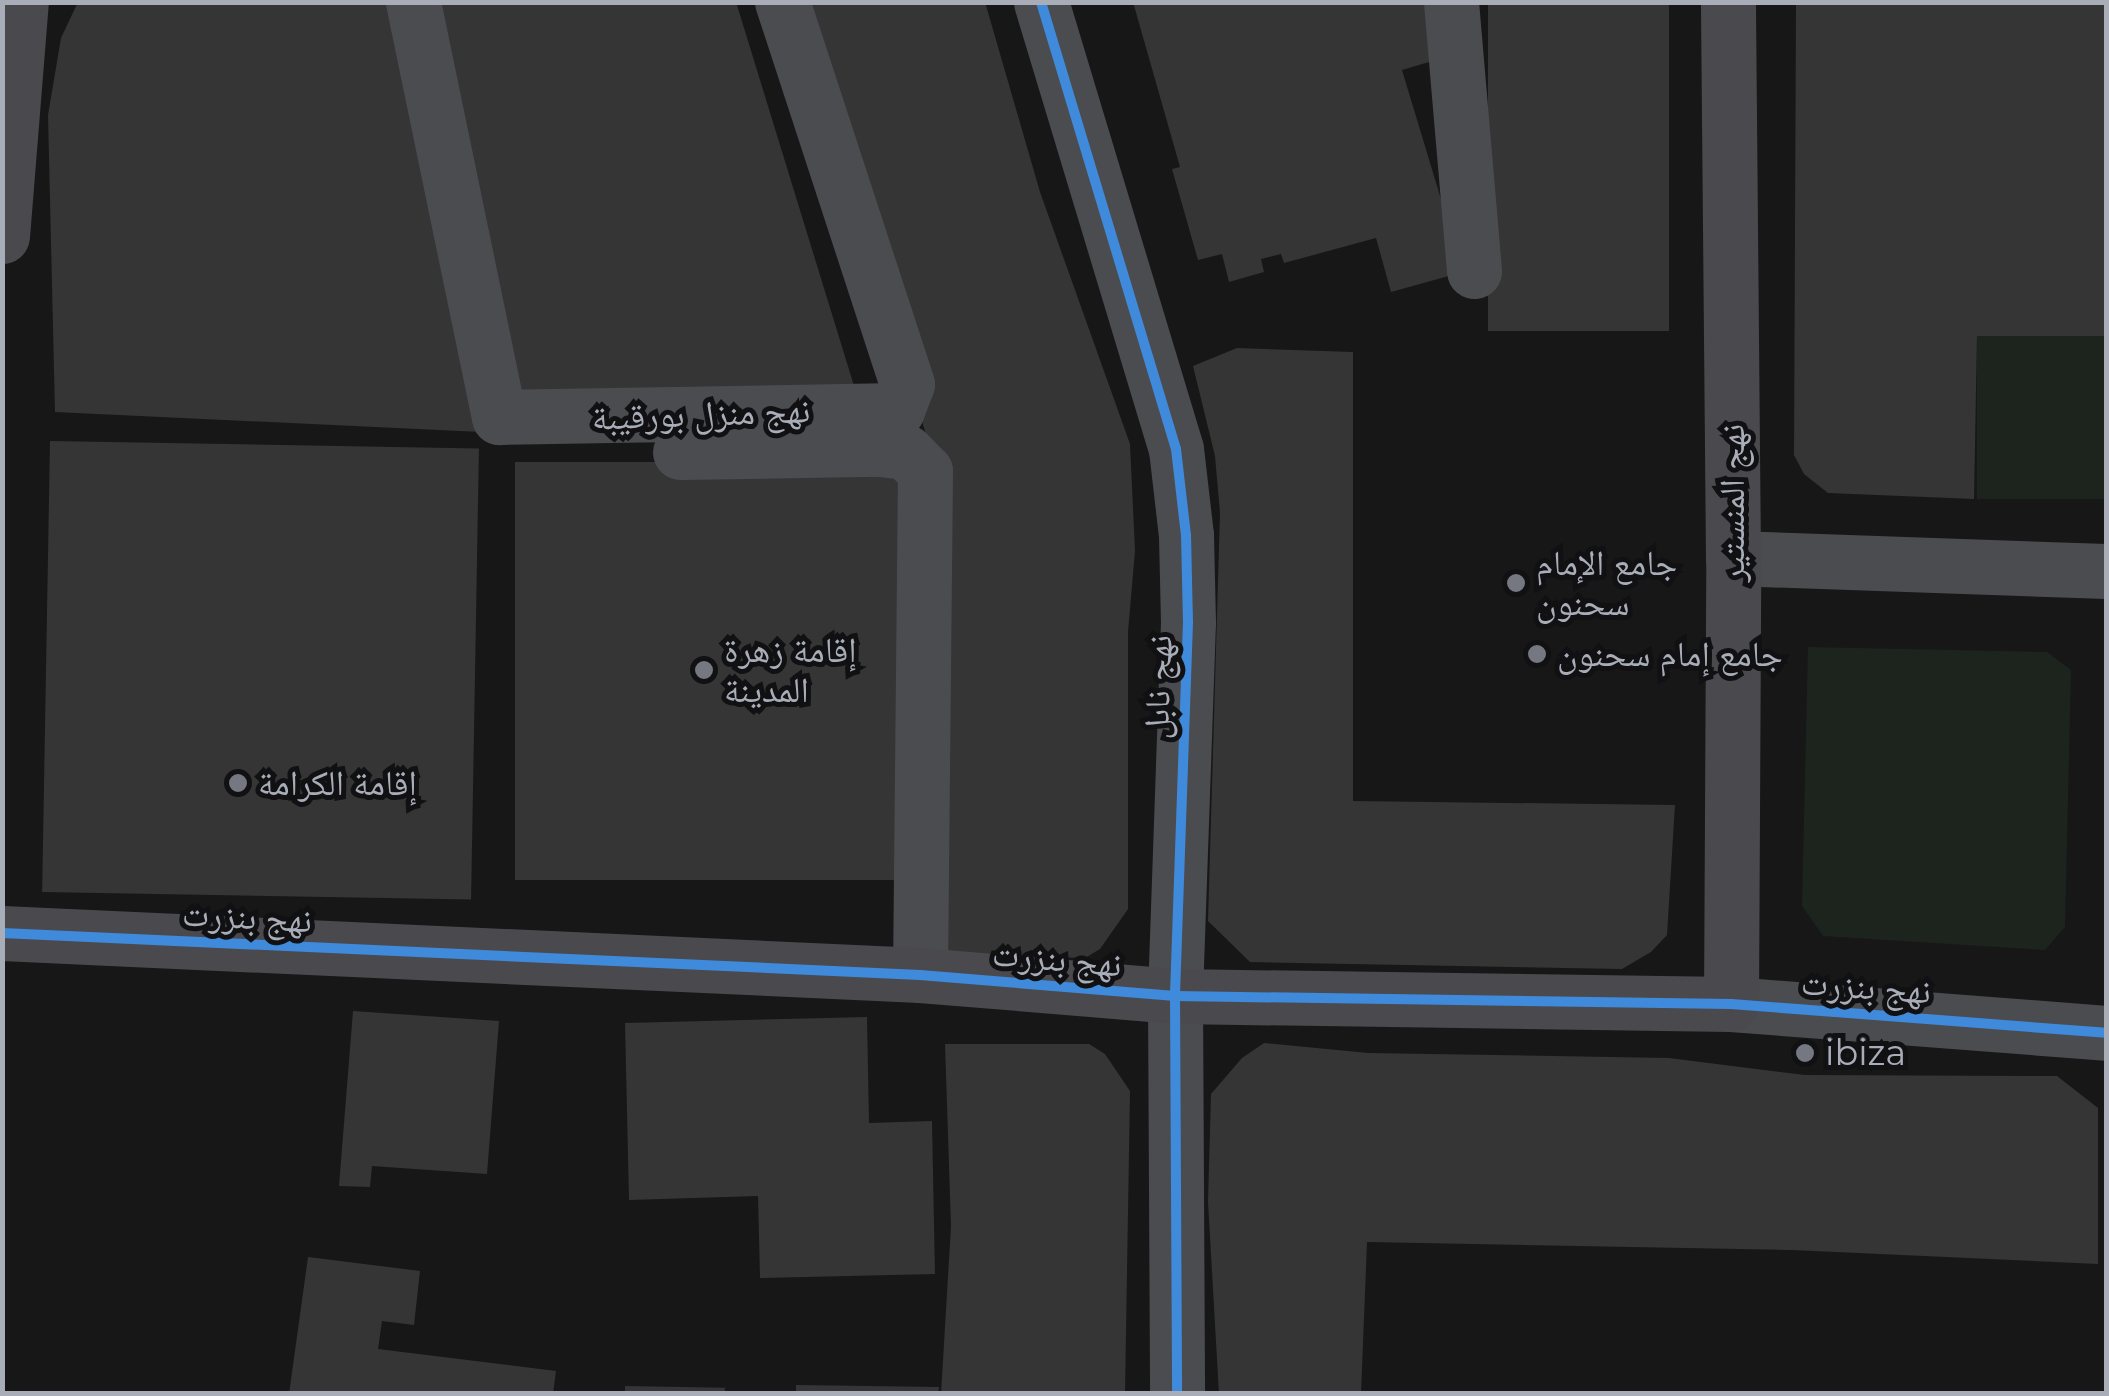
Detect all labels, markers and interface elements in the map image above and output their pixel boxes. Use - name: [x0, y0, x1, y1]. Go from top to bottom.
- street label: نهج منزل بورقيبة: [591, 389, 811, 439]
- street label: نهج المنستير: [1711, 424, 1753, 582]
- place label: جامع الإمام سحنون: [1536, 542, 1677, 624]
- marker: جامع الإمام سحنون: [1505, 572, 1527, 594]
- place label: إقامة زهرة المدينة: [724, 629, 857, 711]
- place label: جامع إمام سحنون: [1557, 633, 1783, 675]
- street label: نهج نابل: [1135, 634, 1181, 740]
- marker: جامع إمام سحنون: [1526, 643, 1548, 665]
- marker: إقامة زهرة المدينة: [693, 659, 715, 681]
- place label: إقامة الكرامة: [258, 762, 417, 804]
- marker: إقامة الكرامة: [227, 772, 249, 794]
- street label: نهج بنزرت: [181, 893, 313, 941]
- street label: نهج بنزرت: [990, 932, 1124, 986]
- street label: نهج بنزرت: [1800, 962, 1932, 1012]
- place label: ibiza: [1825, 1032, 1906, 1074]
- marker: ibiza: [1794, 1042, 1816, 1064]

